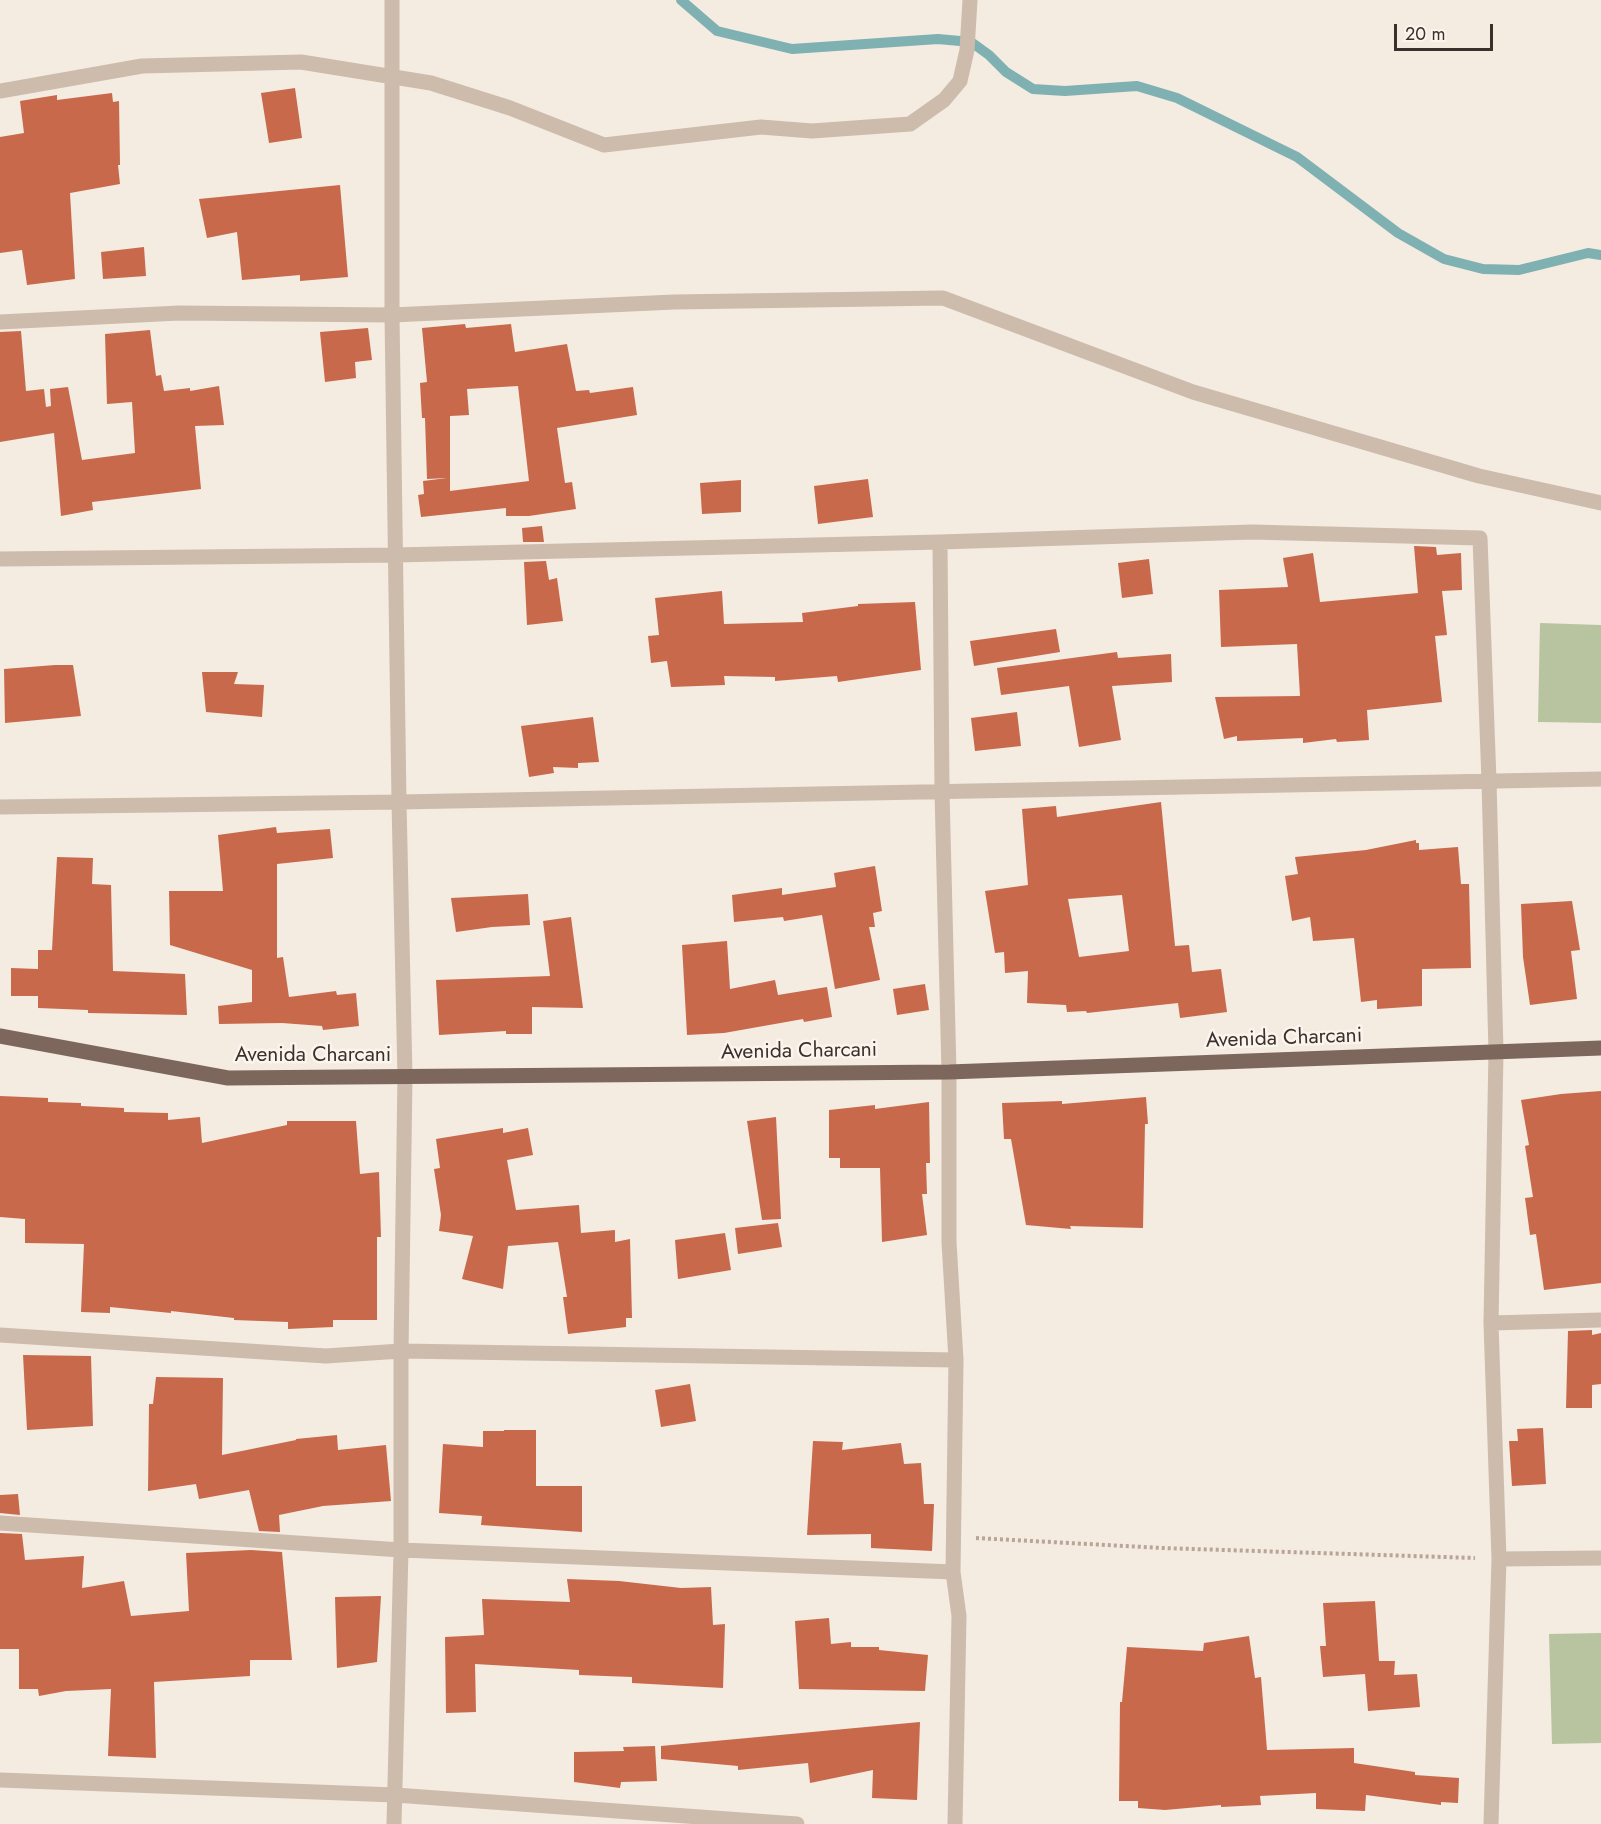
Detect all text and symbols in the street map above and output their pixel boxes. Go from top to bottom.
scale bar [1397,12,1496,50]
text: 20 m [1405,21,1445,47]
street label: Avenida Charcani [1205,1024,1363,1054]
street label: Avenida Charcani [721,1038,877,1066]
street label: Avenida Charcani [235,1043,391,1069]

